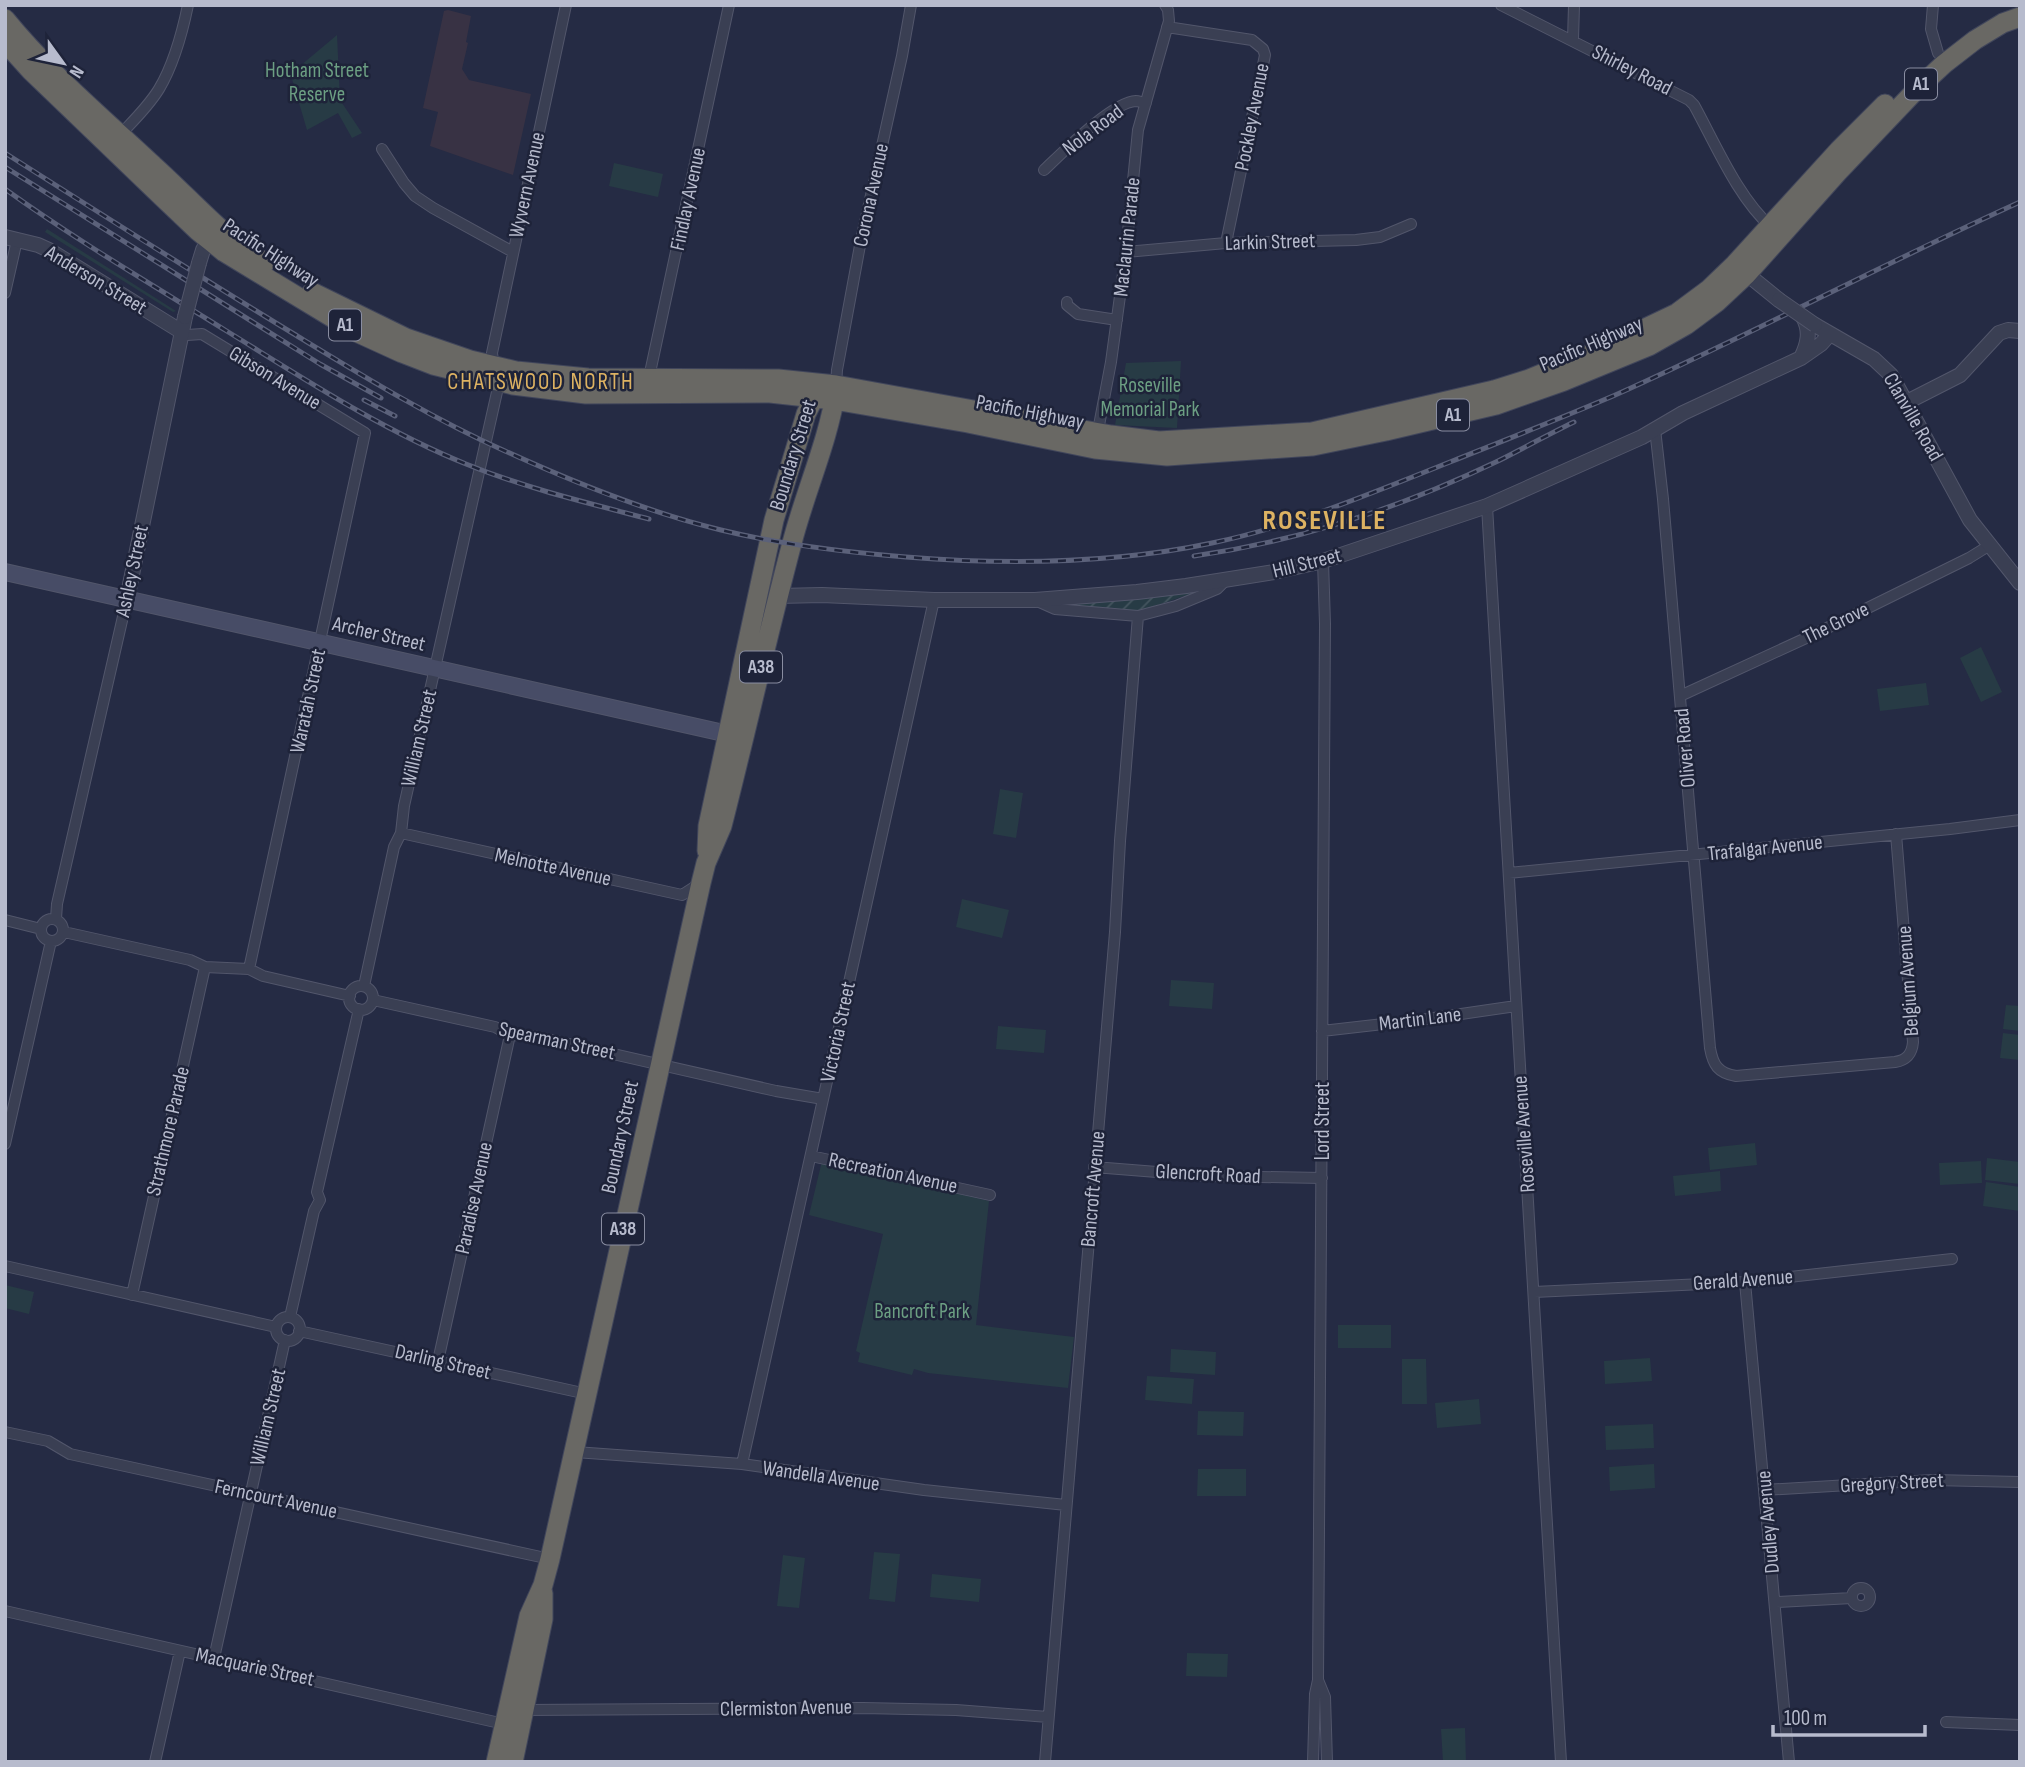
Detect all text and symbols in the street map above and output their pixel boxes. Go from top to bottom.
north arrow [28,28,98,98]
street label: Shirley Road [1588,39,1676,101]
park label: Hotham Street Reserve [265,58,369,107]
text: N [64,61,88,82]
street label: Pockley Avenue [1229,61,1275,173]
road number: A1 [1905,68,1937,100]
street label: Nola Road [1058,99,1128,161]
street label: Wyvern Avenue [504,130,550,240]
street label: Corona Avenue [848,141,894,249]
street label: Findlay Avenue [665,145,711,253]
street label: Maclaurin Parade [1108,176,1146,298]
street label: Pacific Highway [218,213,324,293]
street label: Larkin Street [1224,228,1316,256]
street label: Anderson Street [40,239,151,320]
road number: A1 [329,310,361,340]
street label: Pacific Highway [1536,311,1646,377]
street label: Gibson Avenue [224,341,326,415]
district label: CHATSWOOD NORTH [447,368,635,396]
street label: Clanville Road [1878,368,1948,466]
park label: Roseville Memorial Park [1100,373,1200,422]
street label: Pacific Highway [974,389,1086,435]
street label: Boundary Street [764,397,822,513]
road number: A1 [1437,400,1469,430]
district label: ROSEVILLE [1263,504,1387,537]
street label: Ashley Street [110,523,154,620]
street label: Hill Street [1270,542,1344,584]
street label: The Grove [1799,596,1873,650]
street label: Archer Street [329,611,428,657]
street label: Waratah Street [285,647,331,755]
road number: A38 [740,652,782,682]
street label: William Street [396,687,442,789]
street label: Oliver Road [1669,707,1701,789]
street label: Trafalgar Avenue [1706,830,1824,866]
street label: Melnotte Avenue [493,842,613,892]
street label: Belgium Avenue [1892,925,1924,1037]
street label: Victoria Street [815,979,861,1085]
street label: Martin Lane [1377,1002,1463,1036]
street label: Spearman Street [496,1016,618,1066]
street label: Strathmore Parade [141,1064,195,1198]
street label: Roseville Avenue [1507,1075,1541,1193]
street label: Boundary Street [596,1078,644,1196]
street label: Lord Street [1310,1082,1335,1160]
street label: Bancroft Avenue [1075,1130,1111,1248]
street label: Paradise Avenue [450,1140,498,1256]
street label: Recreation Avenue [826,1147,960,1199]
street label: Glencroft Road [1155,1159,1261,1189]
road number: A38 [602,1214,644,1245]
street label: Gerald Avenue [1692,1264,1794,1296]
park label: Bancroft Park [874,1299,970,1324]
street label: Darling Street [393,1339,493,1385]
street label: William Street [245,1366,291,1468]
street label: Wandella Avenue [761,1455,881,1497]
street label: Gregory Street [1840,1468,1944,1498]
street label: Dudley Avenue [1751,1470,1785,1574]
street label: Ferncourt Avenue [213,1474,339,1524]
street label: Macquarie Street [193,1642,317,1692]
street label: Clermiston Avenue [720,1694,852,1722]
scale bar [1773,1694,1925,1738]
text: 100 m [1784,1706,1827,1731]

